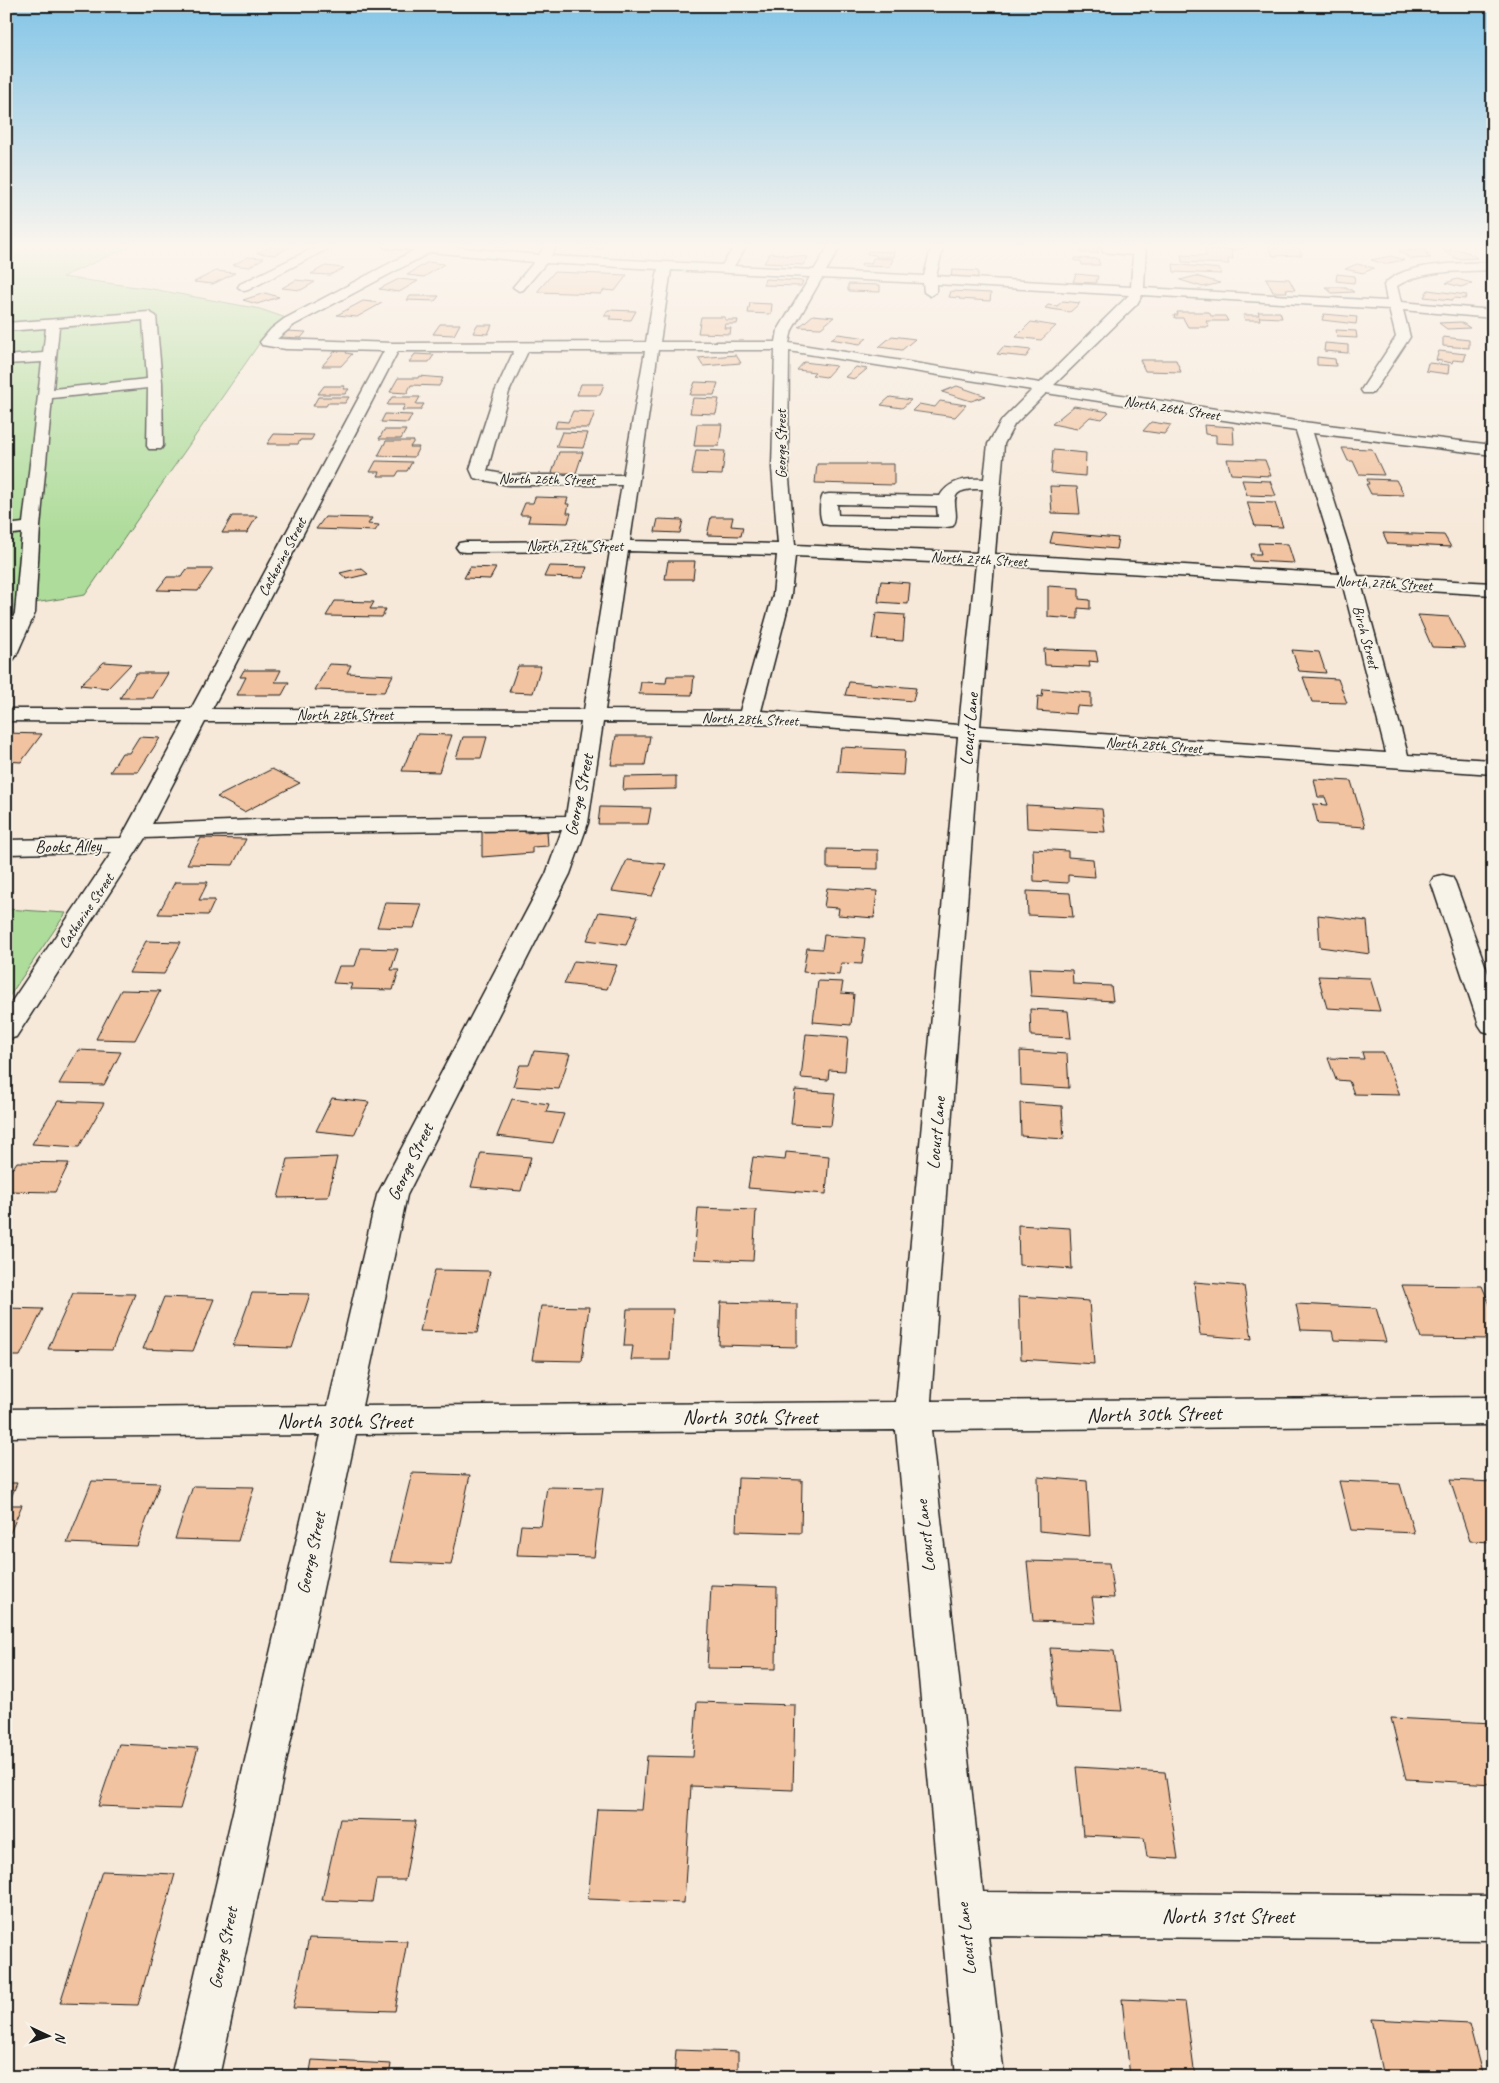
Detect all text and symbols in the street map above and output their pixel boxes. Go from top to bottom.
street label: North 26th Street [1123,392,1223,426]
street label: George Street [772,407,791,479]
street label: North 26th Street [499,469,597,490]
street label: Catherine Street [254,513,312,600]
street label: North 27th Street [527,537,625,556]
street label: North 27th Street [930,547,1030,572]
street label: North 27th Street [1335,571,1435,596]
street label: Birch Street [1348,604,1384,673]
street label: Locust Lane [955,691,983,766]
street label: North 28th Street [297,706,395,725]
street label: North 28th Street [701,708,800,731]
street label: North 28th Street [1105,733,1205,758]
street label: George Street [560,750,599,838]
street label: Books Alley [35,834,103,858]
street label: Catherine Street [54,869,120,952]
street label: Locust Lane [922,1095,950,1170]
street label: George Street [382,1118,439,1204]
street label: North 30th Street [1086,1400,1224,1428]
street label: North 30th Street [683,1404,819,1430]
street label: North 30th Street [278,1408,414,1434]
street label: Locust Lane [910,1498,940,1573]
street label: George Street [292,1508,331,1596]
street label: Locust Lane [951,1901,981,1976]
street label: George Street [204,1903,243,1991]
street label: North 31st Street [1162,1903,1296,1929]
north arrow [22,2010,72,2060]
text: N [52,2032,69,2044]

